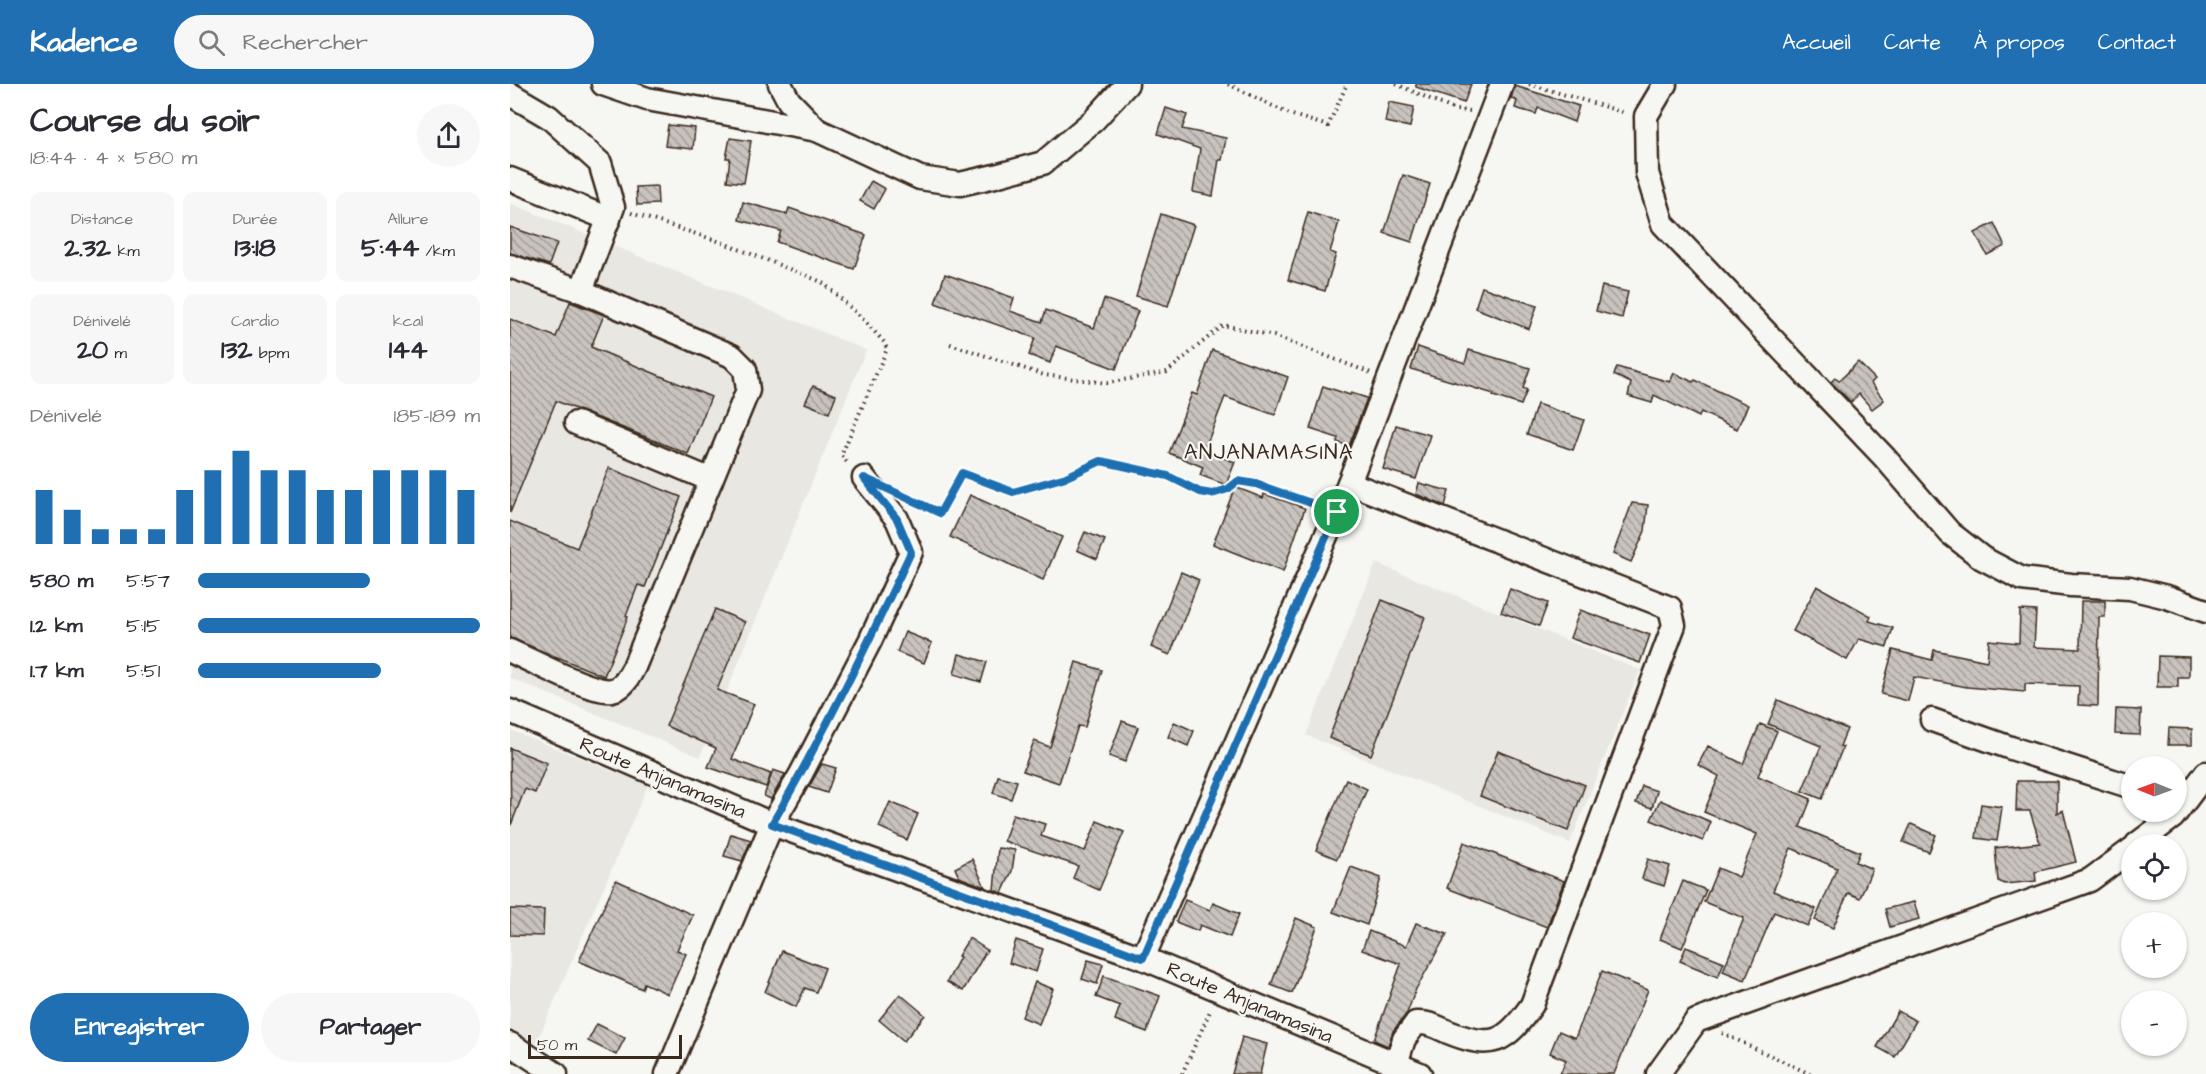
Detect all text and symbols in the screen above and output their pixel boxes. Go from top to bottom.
search box [174,15,594,69]
text: Kadence [30,23,138,62]
icon: search [195,26,228,59]
text: Rechercher [243,27,368,58]
text: Accueil [1782,28,1851,57]
text: Carte [1884,28,1941,57]
text: À propos [1974,28,2065,57]
text: Contact [2098,28,2176,57]
text: Course du soir [30,98,260,144]
button: share [417,104,480,167]
text: 18:44 · 4 × 580 m [30,144,197,172]
text: Distance [71,208,133,230]
text: Durée [233,208,277,230]
text: Allure [388,208,428,230]
text: 2.32 [64,230,111,266]
text: 13:18 [234,230,276,266]
text: 5:44 [361,230,419,266]
text: km [111,240,140,262]
text: /km [419,240,455,262]
text: Dénivelé [73,310,131,332]
text: Cardio [231,310,279,332]
text: kcal [393,310,423,332]
text: 20 [77,332,108,368]
text: 132 [221,332,252,368]
text: 144 [389,332,427,368]
text: m [108,342,127,364]
text: bpm [252,342,289,364]
text: Dénivelé [30,402,102,430]
text: 185–189 m [394,402,480,430]
district label: ANJANAMASINA [1184,438,1354,467]
pin [1311,486,1362,537]
icon: arrive [1320,495,1353,528]
text: 580 m [30,567,93,595]
text: 5:57 [126,567,170,595]
text: 1.2 km [30,612,83,640]
text: 5:15 [126,612,160,640]
text: 1.7 km [30,657,84,685]
text: 5:51 [126,657,160,685]
street label: Route Anjanamasina [575,730,750,826]
north arrow [2121,756,2187,822]
map controls [2121,756,2187,1056]
button: locate [2121,834,2187,900]
button: + [2121,912,2187,978]
street label: Route Anjanamasina [1162,955,1337,1051]
button: − [2121,990,2187,1056]
button: Enregistrer [30,993,249,1062]
button: Partager [261,993,480,1062]
scale bar [528,1032,682,1060]
text: 50 m [537,1034,577,1056]

